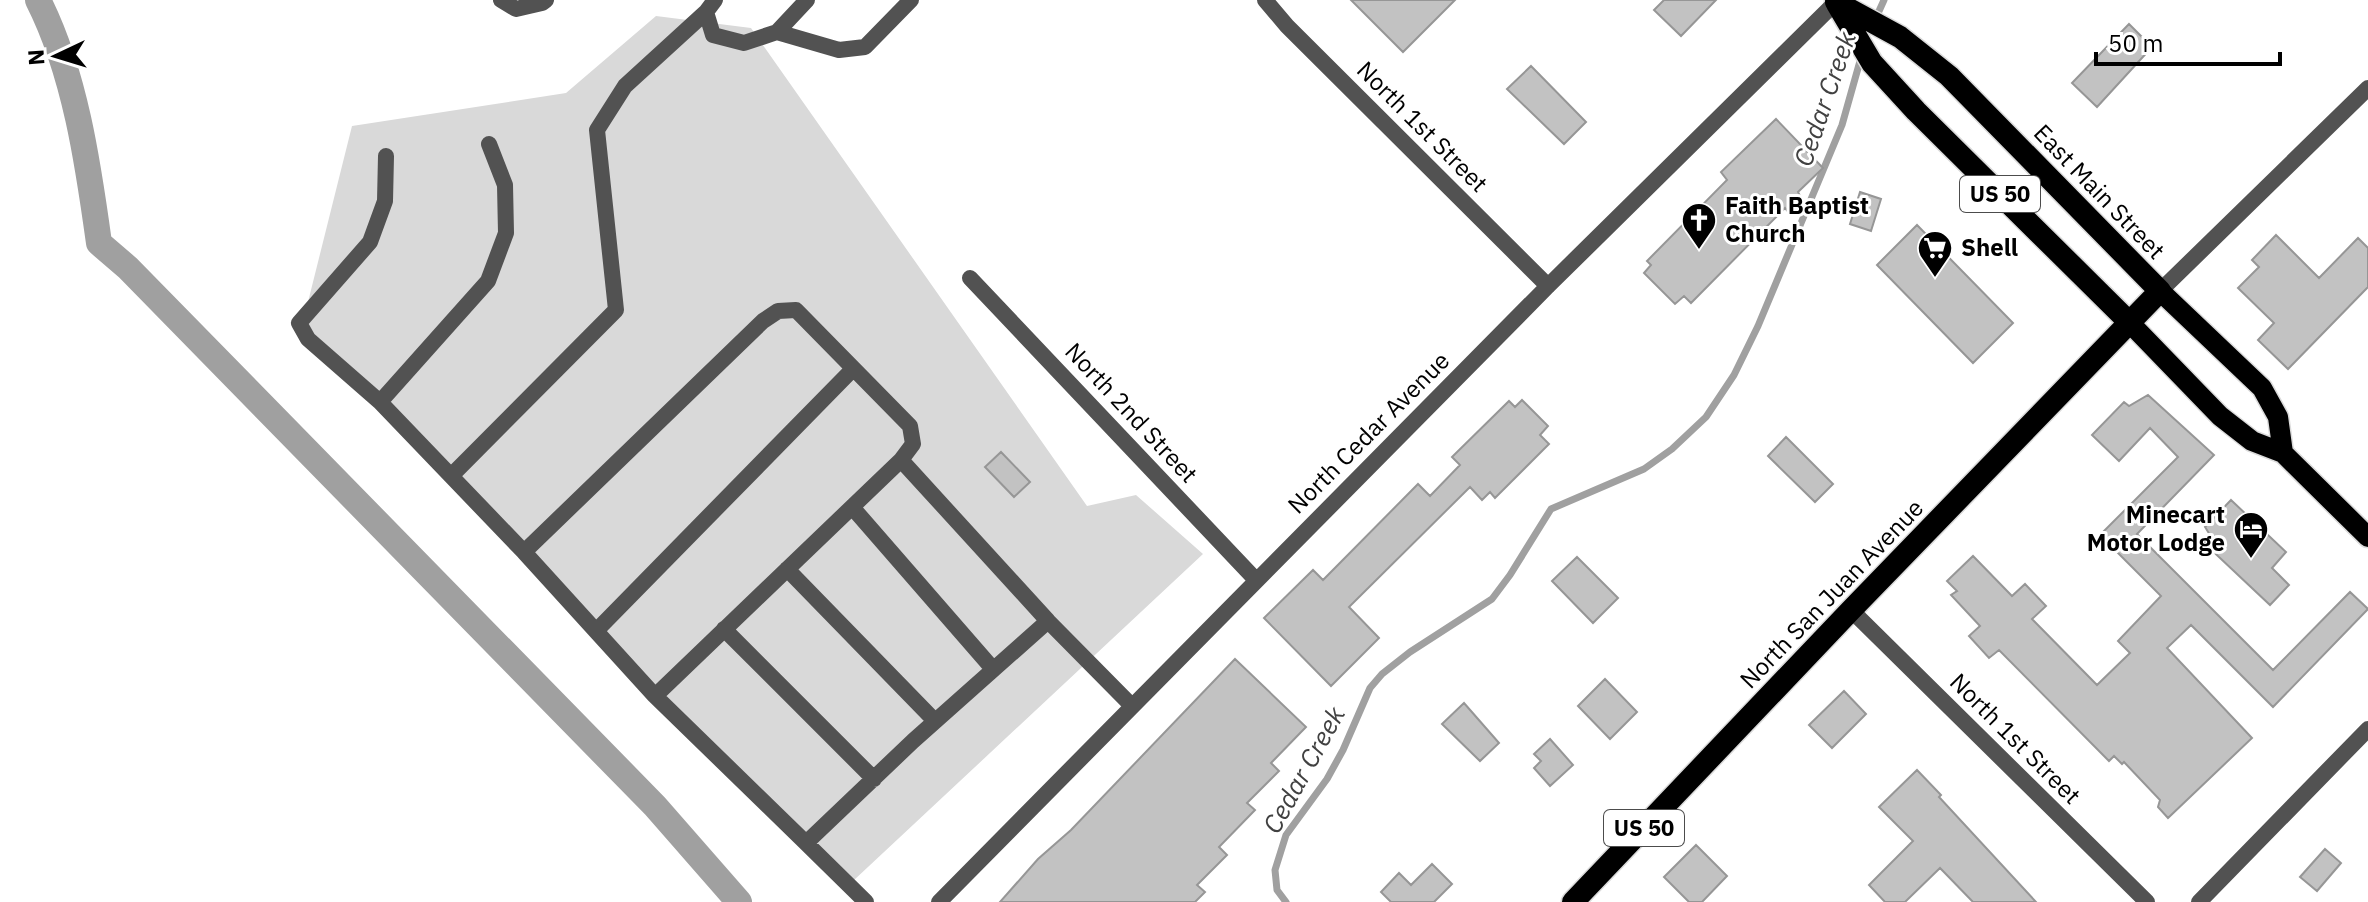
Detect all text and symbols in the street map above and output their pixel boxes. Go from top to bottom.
north arrow [16,16,96,96]
scale bar [2096,16,2280,66]
water label: Cedar Creek [1785,27,1863,170]
text: 50 m [2108,27,2163,59]
text: N [21,48,51,66]
street label: North 1st Street [1350,54,1495,199]
street label: East Main Street [2027,117,2172,266]
road number: US 50 [1960,176,2040,212]
place label: Faith Baptist Church [1725,189,1869,249]
church icon: Faith Baptist Church [1680,201,1718,251]
supermarket icon: Shell [1916,229,1954,279]
place label: Shell [1961,231,2018,263]
street label: North 2nd Street [1058,335,1205,489]
street label: North Cedar Avenue [1280,344,1456,520]
street label: North San Juan Avenue [1733,492,1930,695]
place label: Minecart Motor Lodge [2087,498,2225,558]
hotel icon: Minecart Motor Lodge [2232,510,2270,560]
street label: North 1st Street [1943,666,2088,811]
water label: Cedar Creek [1254,700,1352,839]
road number: US 50 [1604,810,1684,846]

